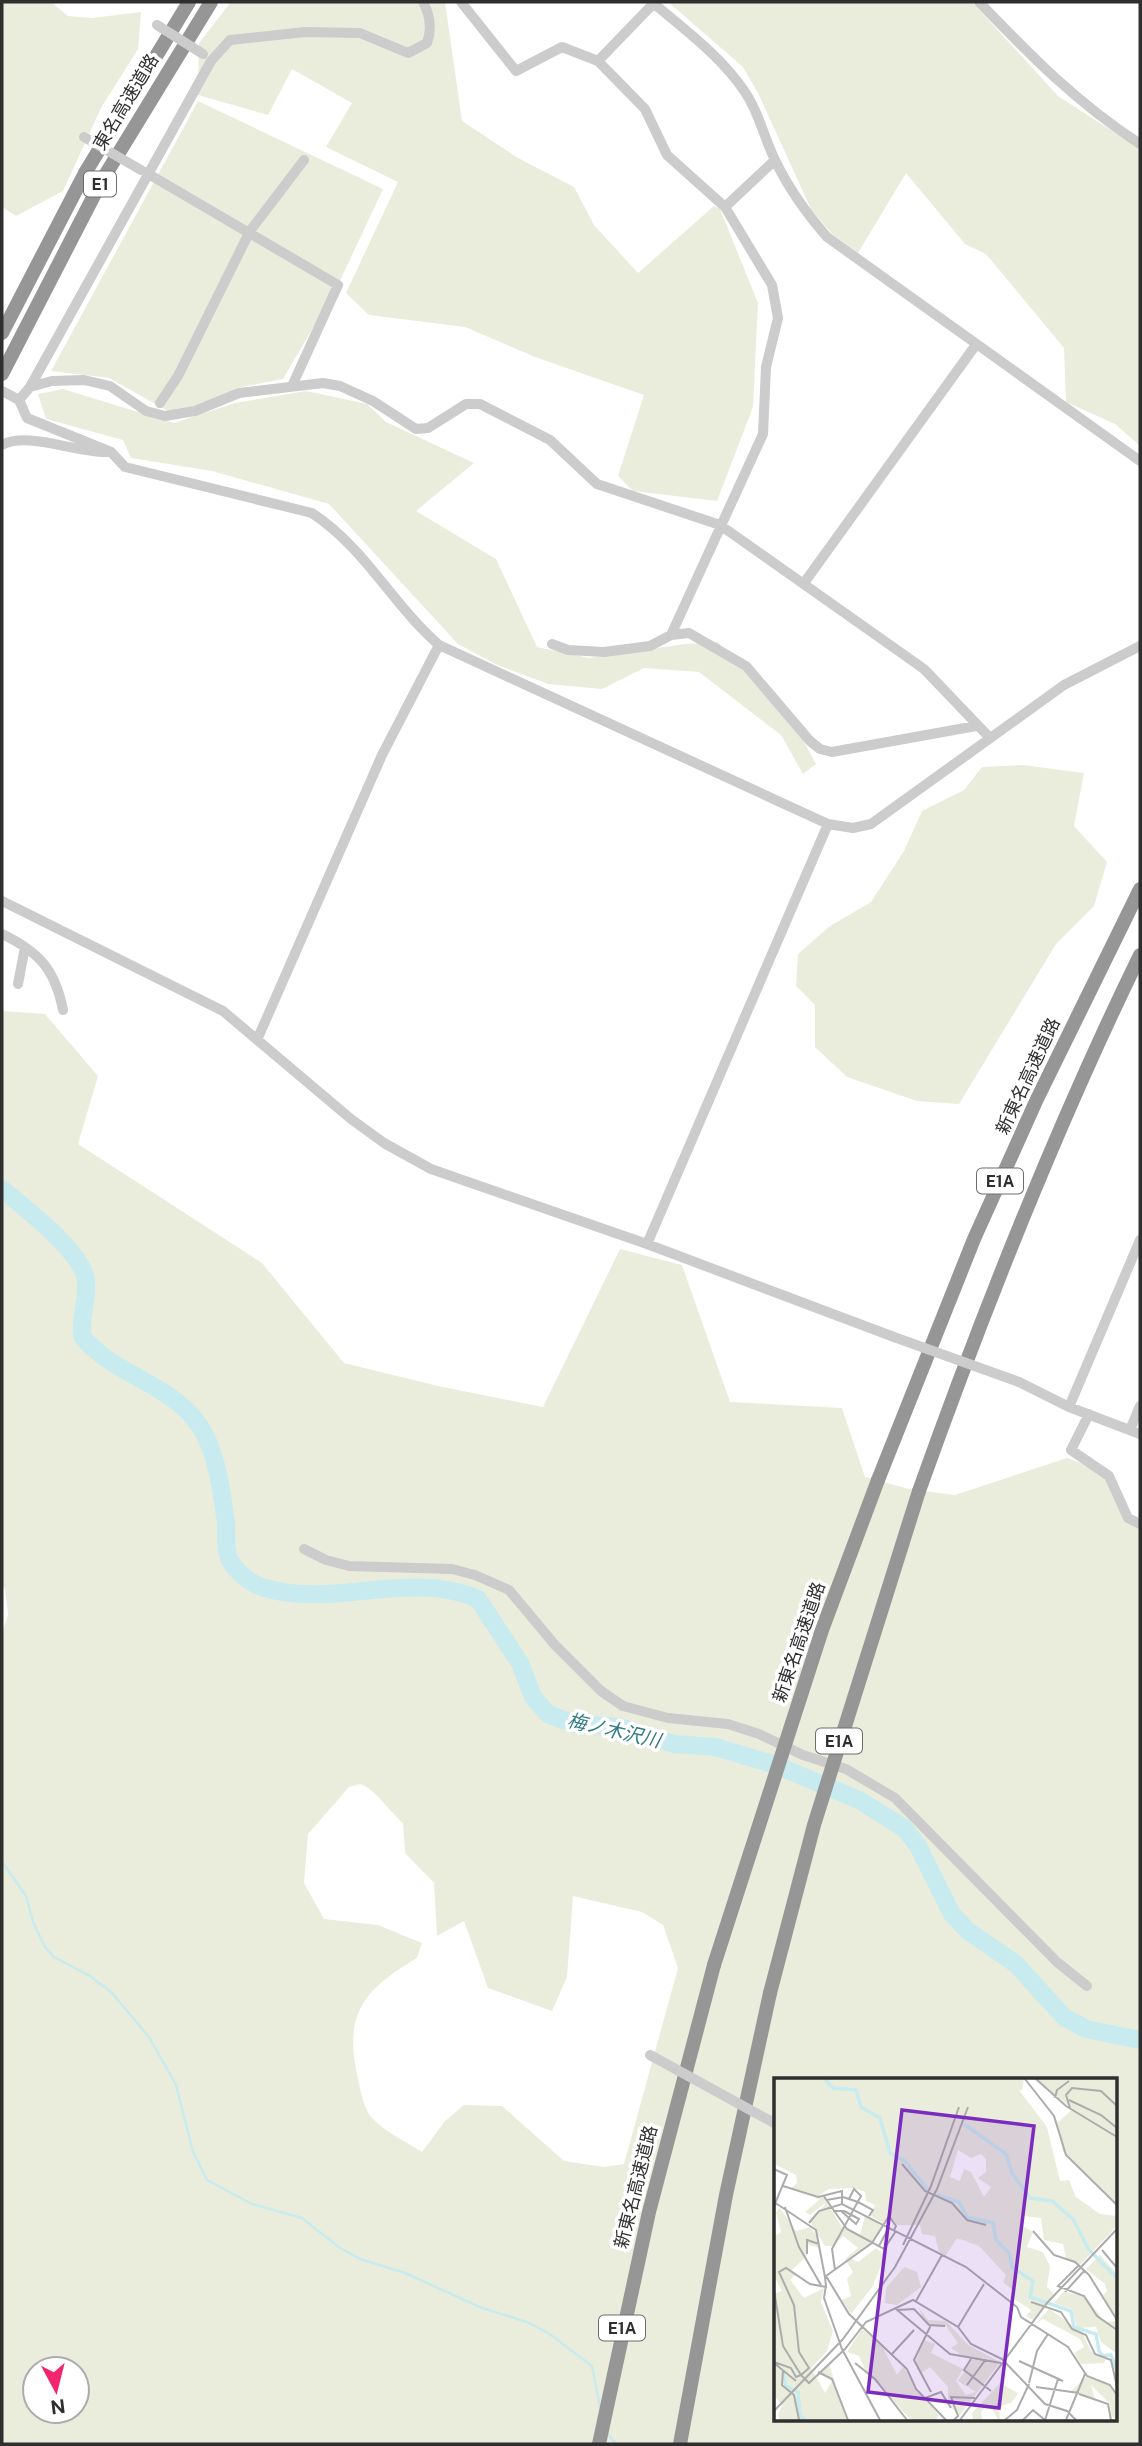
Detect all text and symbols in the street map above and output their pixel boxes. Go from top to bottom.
street label: 東名高速道路 [89,50,162,153]
road number: E1 [84,172,116,196]
street label: 新東名高速道路 [991,1014,1064,1137]
road number: E1A [977,1168,1023,1194]
street label: 新東名高速道路 [768,1579,829,1705]
water label: 梅ノ木沢川 [565,1709,665,1752]
road number: E1A [816,1728,862,1754]
inset map [774,2078,1118,2422]
street label: 新東名高速道路 [610,2123,661,2251]
road number: E1A [599,2316,645,2340]
north arrow [21,2355,91,2425]
text: N [49,2395,67,2419]

